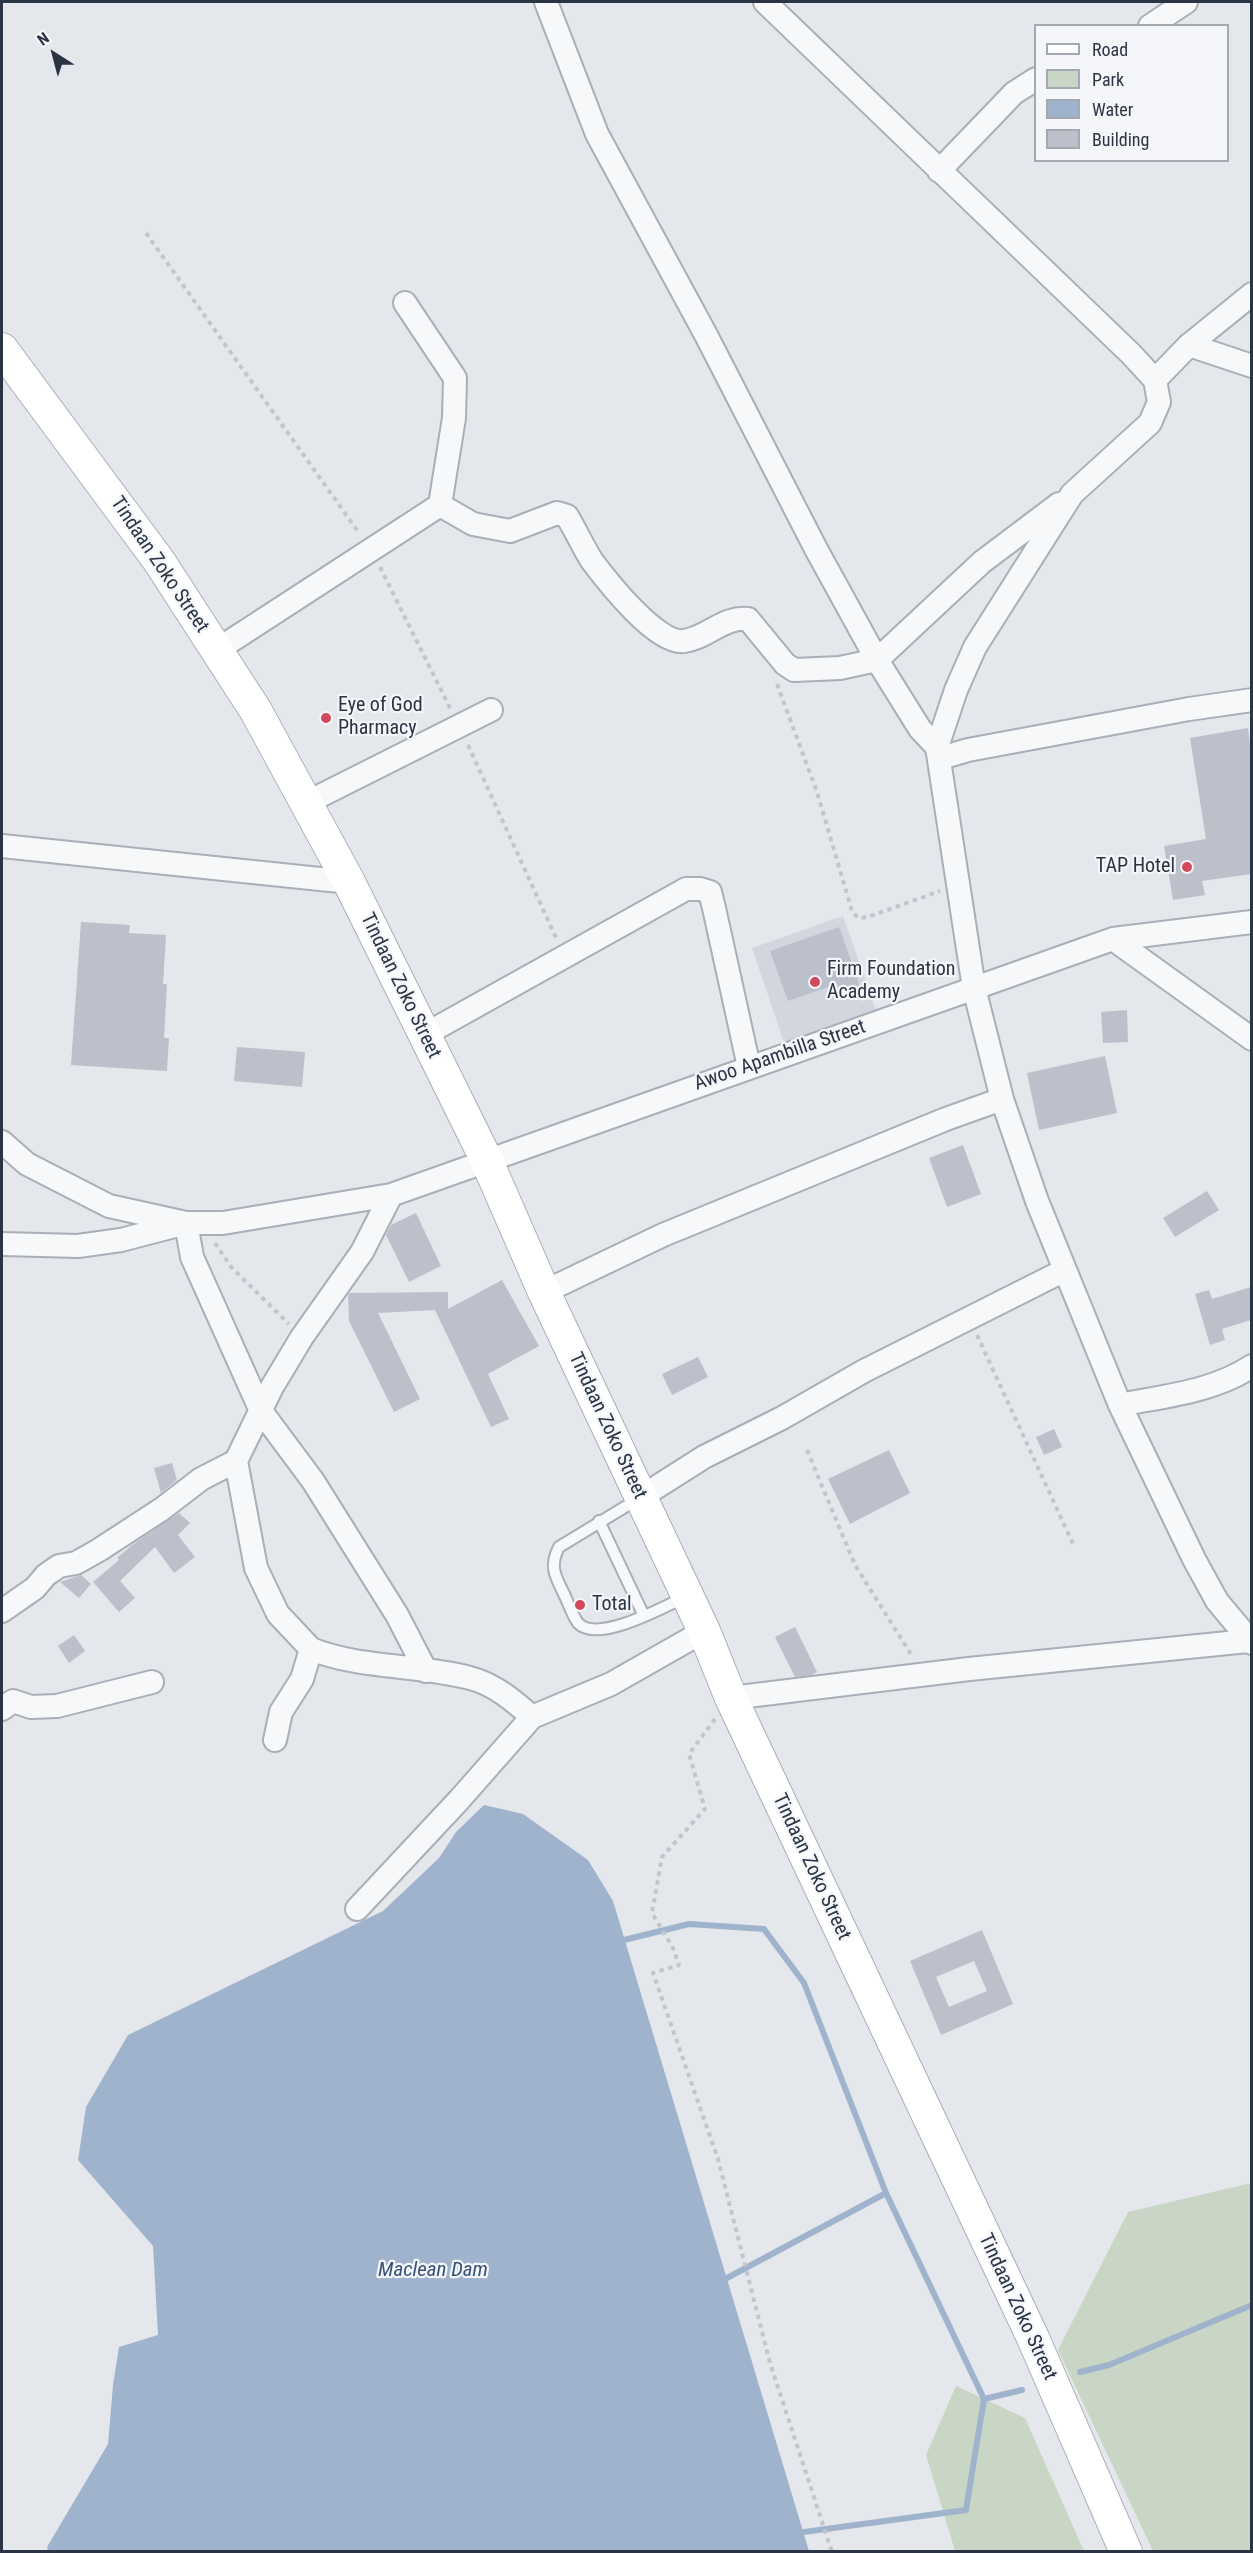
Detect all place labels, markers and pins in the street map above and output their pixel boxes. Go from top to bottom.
place label: Eye of God Pharmacy [338,694,423,741]
marker: Eye of God Pharmacy [319,711,333,725]
place label: TAP Hotel [1096,855,1175,879]
marker: TAP Hotel [1180,860,1194,874]
place label: Firm Foundation Academy [827,958,955,1005]
marker: Firm Foundation Academy [808,975,822,989]
place label: Total [592,1593,632,1617]
marker: Total [573,1598,587,1612]

